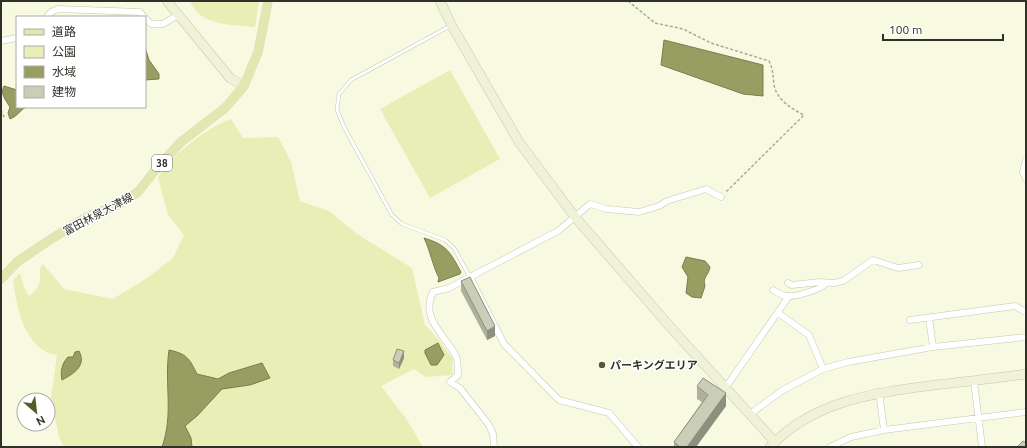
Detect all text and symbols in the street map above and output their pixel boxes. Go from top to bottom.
legend [16,16,146,108]
scale bar [883,16,1003,42]
text: 100 m [889,23,922,36]
text: 道路 [52,25,76,38]
text: 公園 [52,45,76,58]
text: 水域 [52,65,76,78]
text: 建物 [52,85,76,98]
road number: 38 [152,155,172,171]
street label: 富田林泉大津線 [61,191,135,237]
place label: パーキングエリア [610,359,698,371]
marker: パーキングエリア [597,360,607,370]
north arrow [16,392,56,432]
text: N [34,414,47,428]

